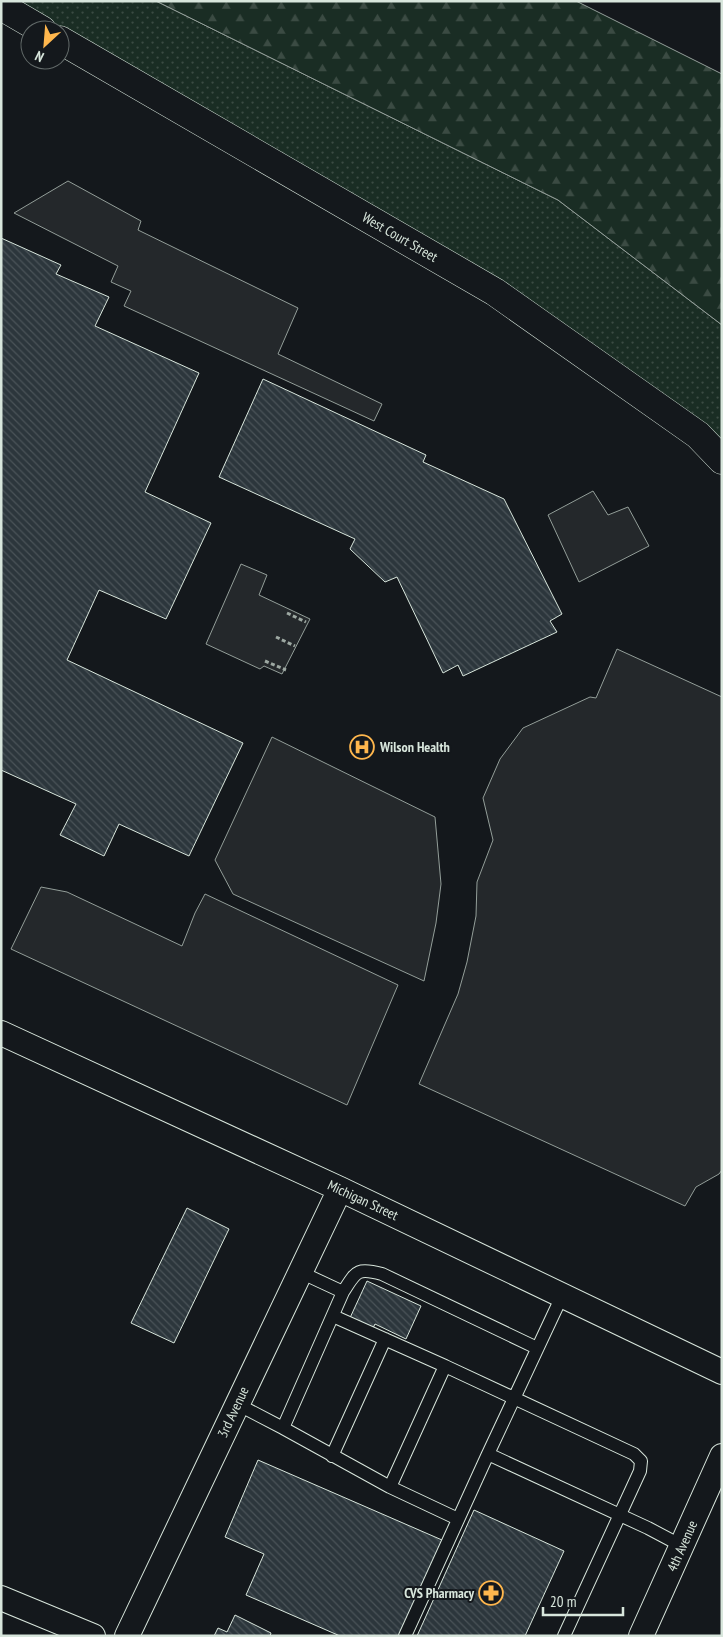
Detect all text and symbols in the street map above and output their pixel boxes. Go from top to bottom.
north arrow [20,20,70,70]
text: N [32,47,47,66]
street label: West Court Street [359,208,441,266]
hospital icon: Wilson Health [349,734,375,760]
place label: Wilson Health [379,738,450,756]
street label: Michigan Street [325,1176,401,1224]
street label: 3rd Avenue [213,1383,253,1440]
street label: 4th Avenue [663,1517,701,1574]
pharmacy icon: CVS Pharmacy [478,1580,504,1606]
place label: CVS Pharmacy [404,1584,474,1602]
scale bar [543,1584,623,1616]
text: 20 m [550,1592,576,1611]

